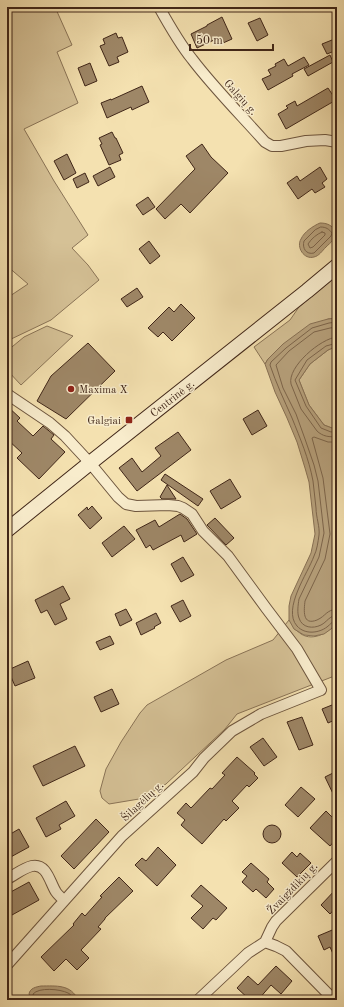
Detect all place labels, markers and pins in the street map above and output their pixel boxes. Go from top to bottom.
marker: Maxima X [66,384,76,394]
place label: Maxima X [79,385,128,396]
marker: Galgiai [124,415,134,425]
place label: Galgiai [87,416,121,427]

